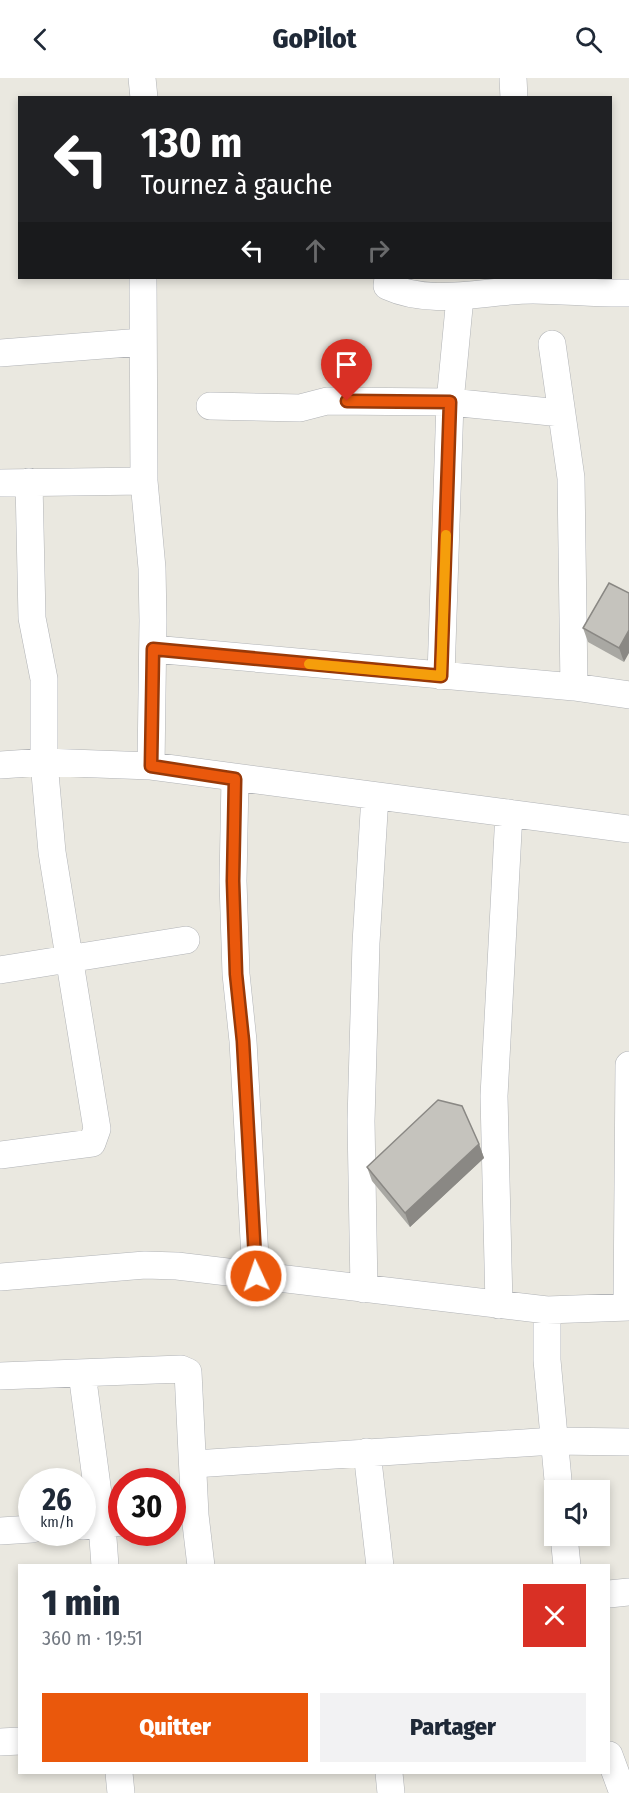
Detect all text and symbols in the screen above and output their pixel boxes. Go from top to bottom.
icon: back [24,23,57,56]
text: GoPilot [273,23,356,55]
icon: search [572,23,605,56]
text: 130 m [141,118,242,168]
icon: left [42,120,120,198]
text: Tournez à gauche [141,169,332,201]
icon: left [236,234,269,267]
icon: ahead [299,234,332,267]
icon: right [362,234,395,267]
pin [321,339,372,401]
icon: arrive [330,348,363,381]
position arrow [224,1244,288,1308]
speed limit sign: 30 [108,1468,186,1546]
map controls [544,1480,610,1546]
button: sound [544,1480,610,1546]
text: 26 [42,1482,72,1518]
text: km/h [40,1513,74,1531]
text: 1 min [42,1581,120,1625]
button: close [523,1584,586,1647]
text: 360 m · 19:51 [42,1626,143,1650]
button: Quitter [42,1693,308,1762]
button: Partager [320,1693,586,1762]

